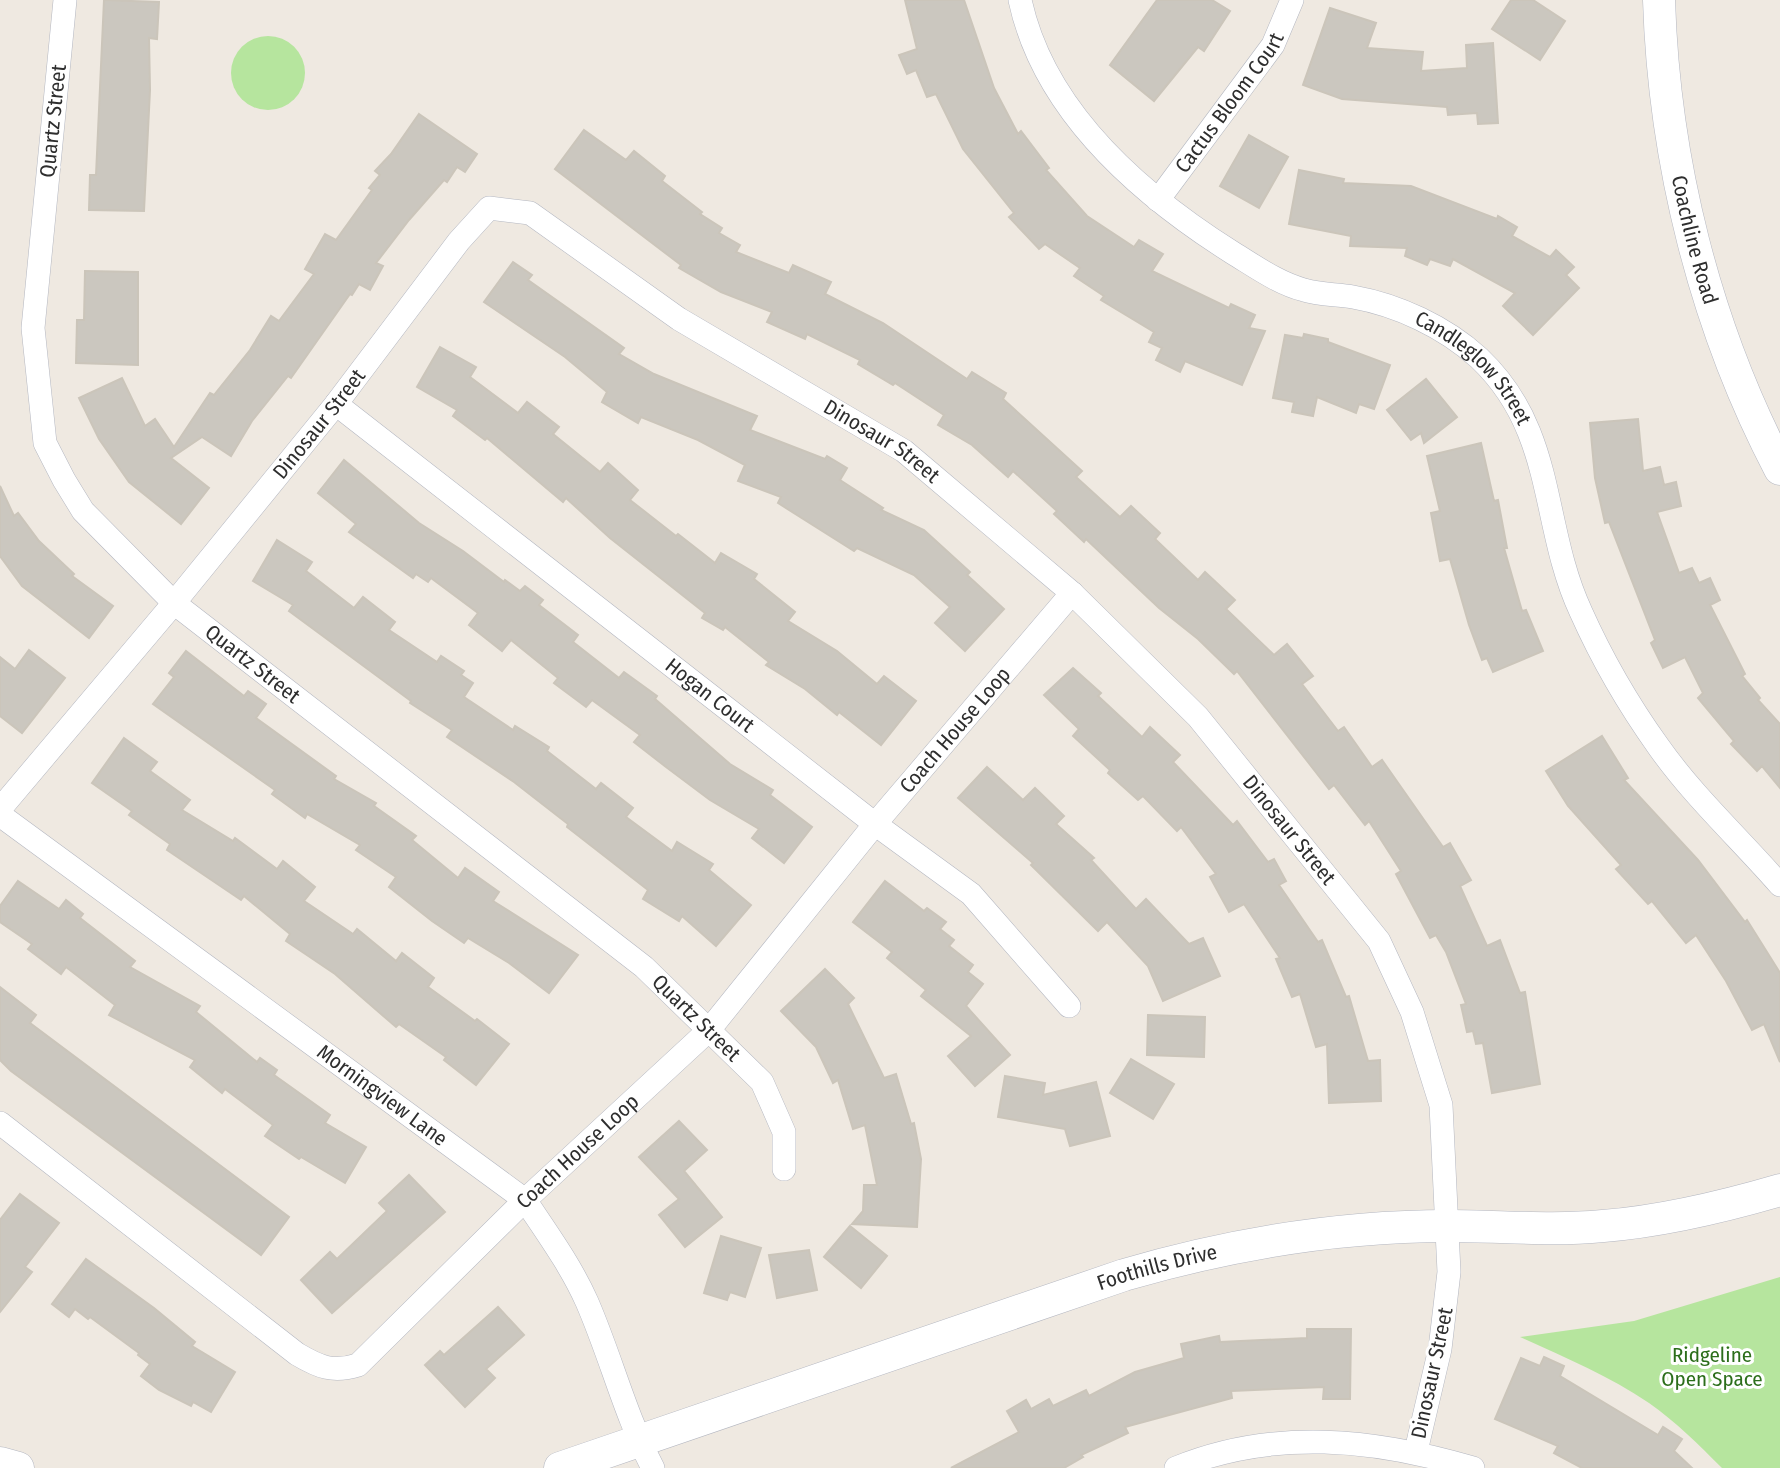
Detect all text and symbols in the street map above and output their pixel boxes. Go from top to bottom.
street label: Cactus Bloom Court [1170,29,1290,178]
street label: Quartz Street [34,63,72,179]
street label: Coachline Road [1666,173,1724,308]
street label: Candleglow Street [1411,305,1537,429]
street label: Dinosaur Street [267,364,371,484]
street label: Dinosaur Street [819,394,945,489]
street label: Quartz Street [200,619,306,709]
street label: Hogan Court [660,652,760,738]
street label: Coach House Loop [894,662,1016,798]
street label: Dinosaur Street [1237,770,1341,890]
street label: Quartz Street [647,969,746,1067]
street label: Morningview Lane [312,1039,453,1152]
street label: Coach House Loop [511,1088,644,1214]
street label: Foothills Drive [1094,1239,1219,1296]
street label: Dinosaur Street [1405,1305,1459,1441]
park label: Ridgeline Open Space [1661,1342,1763,1392]

